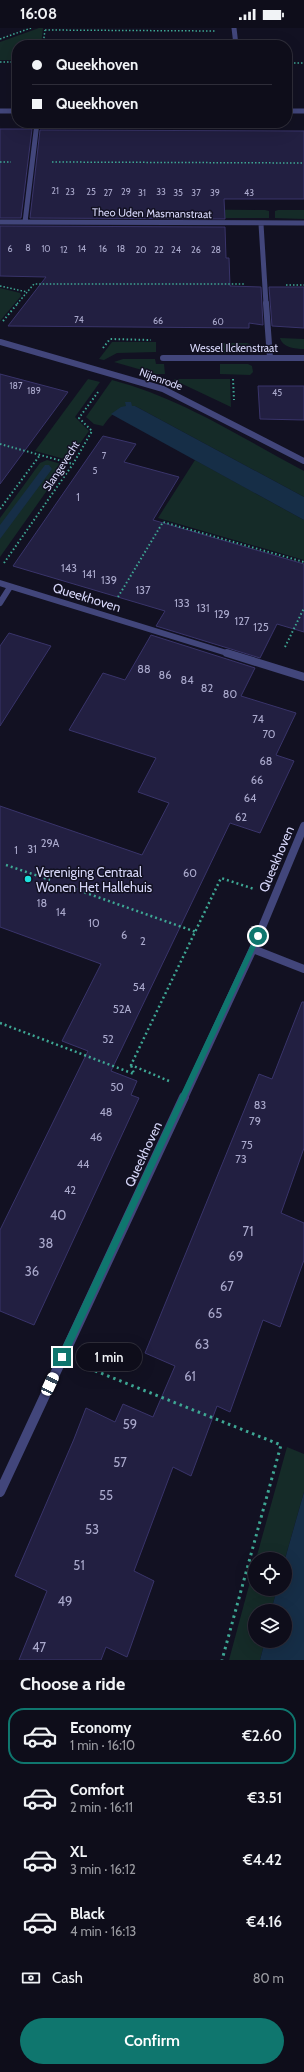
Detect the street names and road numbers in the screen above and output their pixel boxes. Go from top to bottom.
street label: Theo Uden Masmanstraat [92,205,212,221]
street label: Wessel Ilckenstraat [190,341,278,355]
street label: Nijenrode [137,365,185,393]
street label: Slangevecht [40,438,83,494]
street label: Queekhoven [51,579,123,615]
street label: Queekhoven [255,824,297,894]
street label: Queekhoven [121,1119,165,1189]

